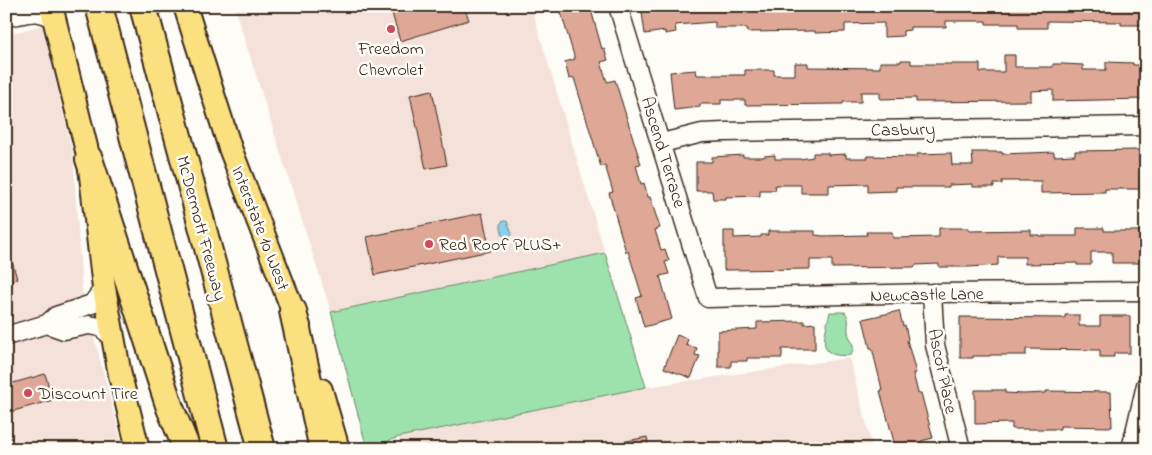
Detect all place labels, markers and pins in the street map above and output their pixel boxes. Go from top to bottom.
marker: Freedom Chevrolet [385,23,397,35]
place label: Freedom Chevrolet [357,37,424,84]
place label: Red Roof PLUS+ [439,233,562,259]
marker: Red Roof PLUS+ [423,238,435,250]
place label: Discount Tire [37,382,139,408]
marker: Discount Tire [22,387,34,399]

